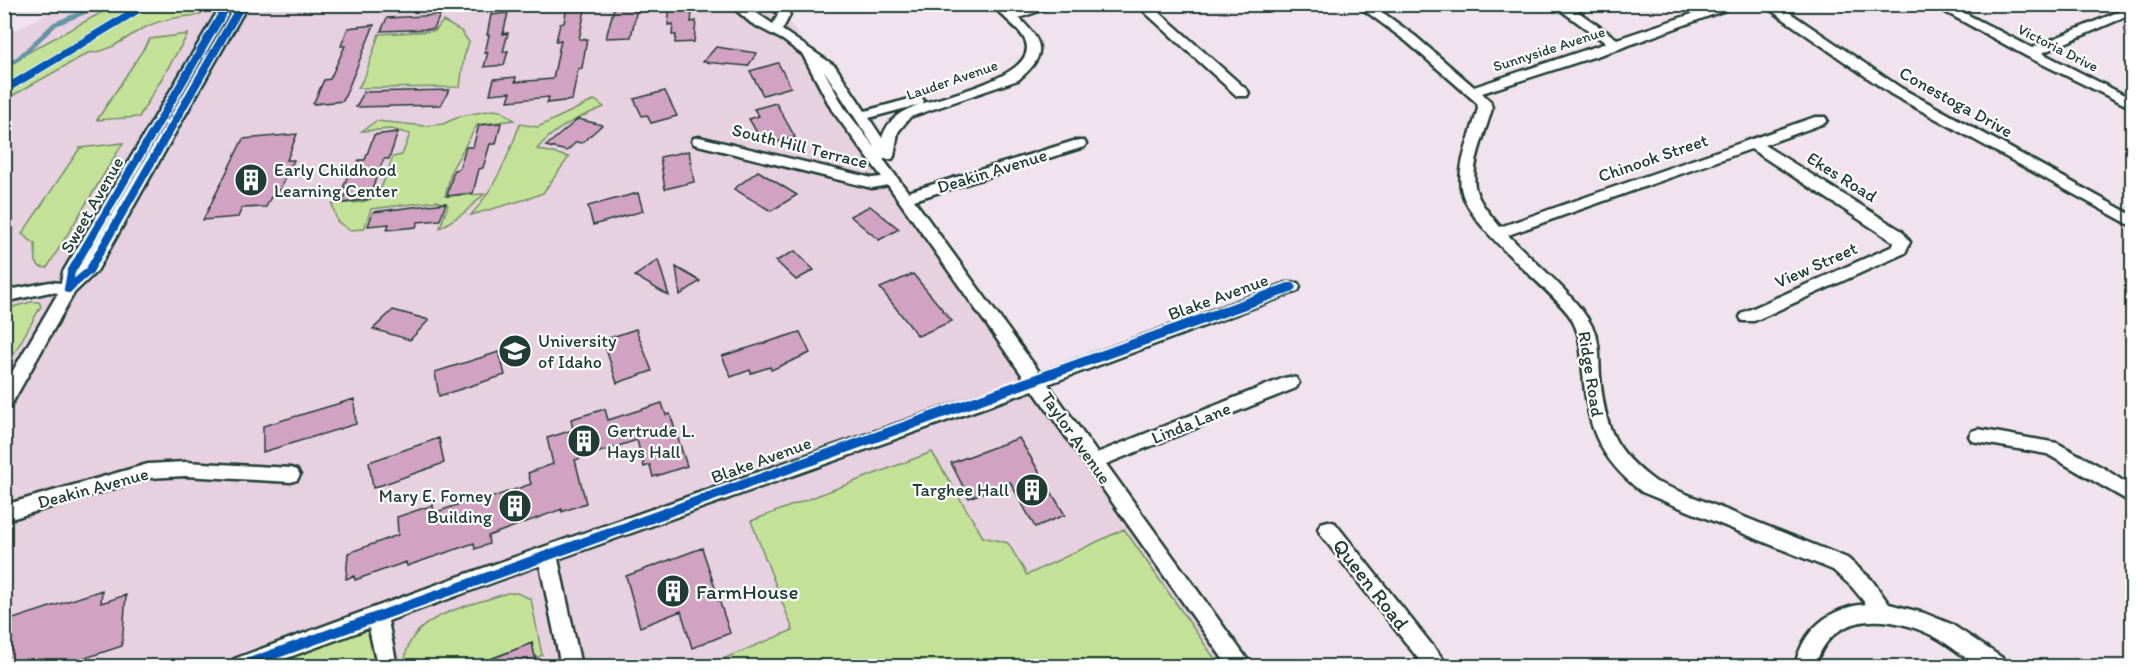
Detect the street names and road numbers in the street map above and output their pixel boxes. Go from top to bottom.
street label: Victoria Drive [2015,20,2101,76]
street label: Sunnyside Avenue [1491,22,1607,76]
street label: Lauder Avenue [904,56,1000,104]
street label: Conestoga Drive [1895,62,2017,142]
street label: South Hill Terrace [730,119,870,173]
street label: Chinook Street [1595,129,1711,187]
street label: Deakin Avenue [934,144,1050,198]
street label: Ekes Road [1803,147,1881,207]
street label: Sweet Avenue [56,153,128,257]
street label: View Street [1771,237,1861,293]
street label: Blake Avenue [1165,269,1271,325]
street label: Ridge Road [1573,329,1609,419]
street label: Taylor Avenue [1036,388,1116,488]
street label: Linda Lane [1148,397,1234,449]
street label: Blake Avenue [708,432,814,488]
street label: Deakin Avenue [35,463,151,513]
street label: Queen Road [1328,533,1414,635]

